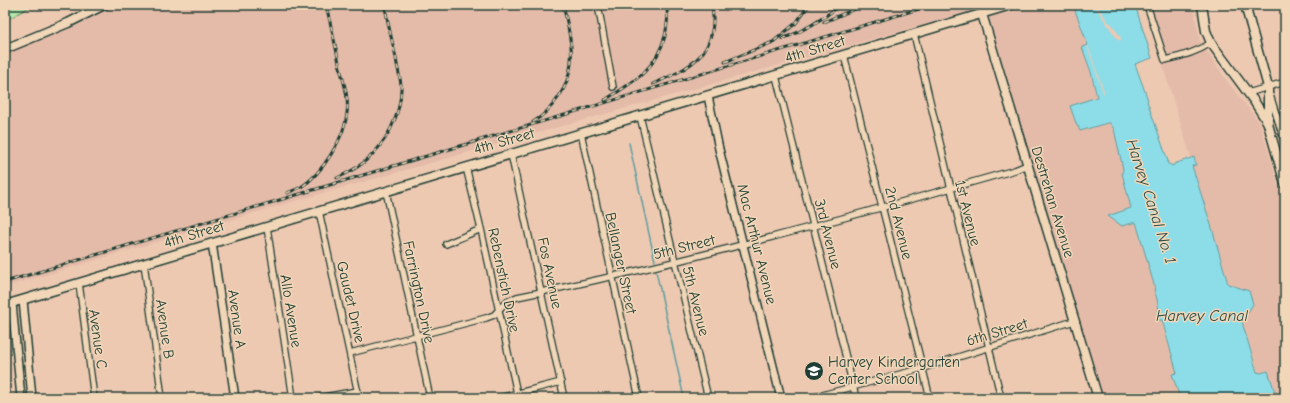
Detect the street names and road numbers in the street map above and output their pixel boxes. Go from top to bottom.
street label: 4th Street [783,31,848,67]
street label: 4th Street [472,124,537,158]
street label: Destrehan Avenue [1028,144,1079,260]
street label: 1st Avenue [951,178,985,248]
street label: Mac Arthur Avenue [733,182,781,307]
street label: 2nd Avenue [881,185,917,262]
street label: 3rd Avenue [811,197,846,271]
street label: Bellanger Street [601,211,641,316]
street label: 4th Street [162,216,227,252]
street label: Rebenstich Drive [484,226,524,334]
street label: 5th Street [651,230,717,263]
street label: Fos Avenue [534,236,566,311]
street label: Farrington Drive [399,239,439,345]
street label: Gaudet Drive [333,259,369,345]
street label: 5th Avenue [679,264,713,338]
street label: Allo Avenue [276,273,306,349]
street label: Avenue A [224,288,250,350]
street label: Avenue B [152,298,178,360]
street label: Avenue C [85,308,111,370]
street label: 6th Street [964,314,1030,350]

